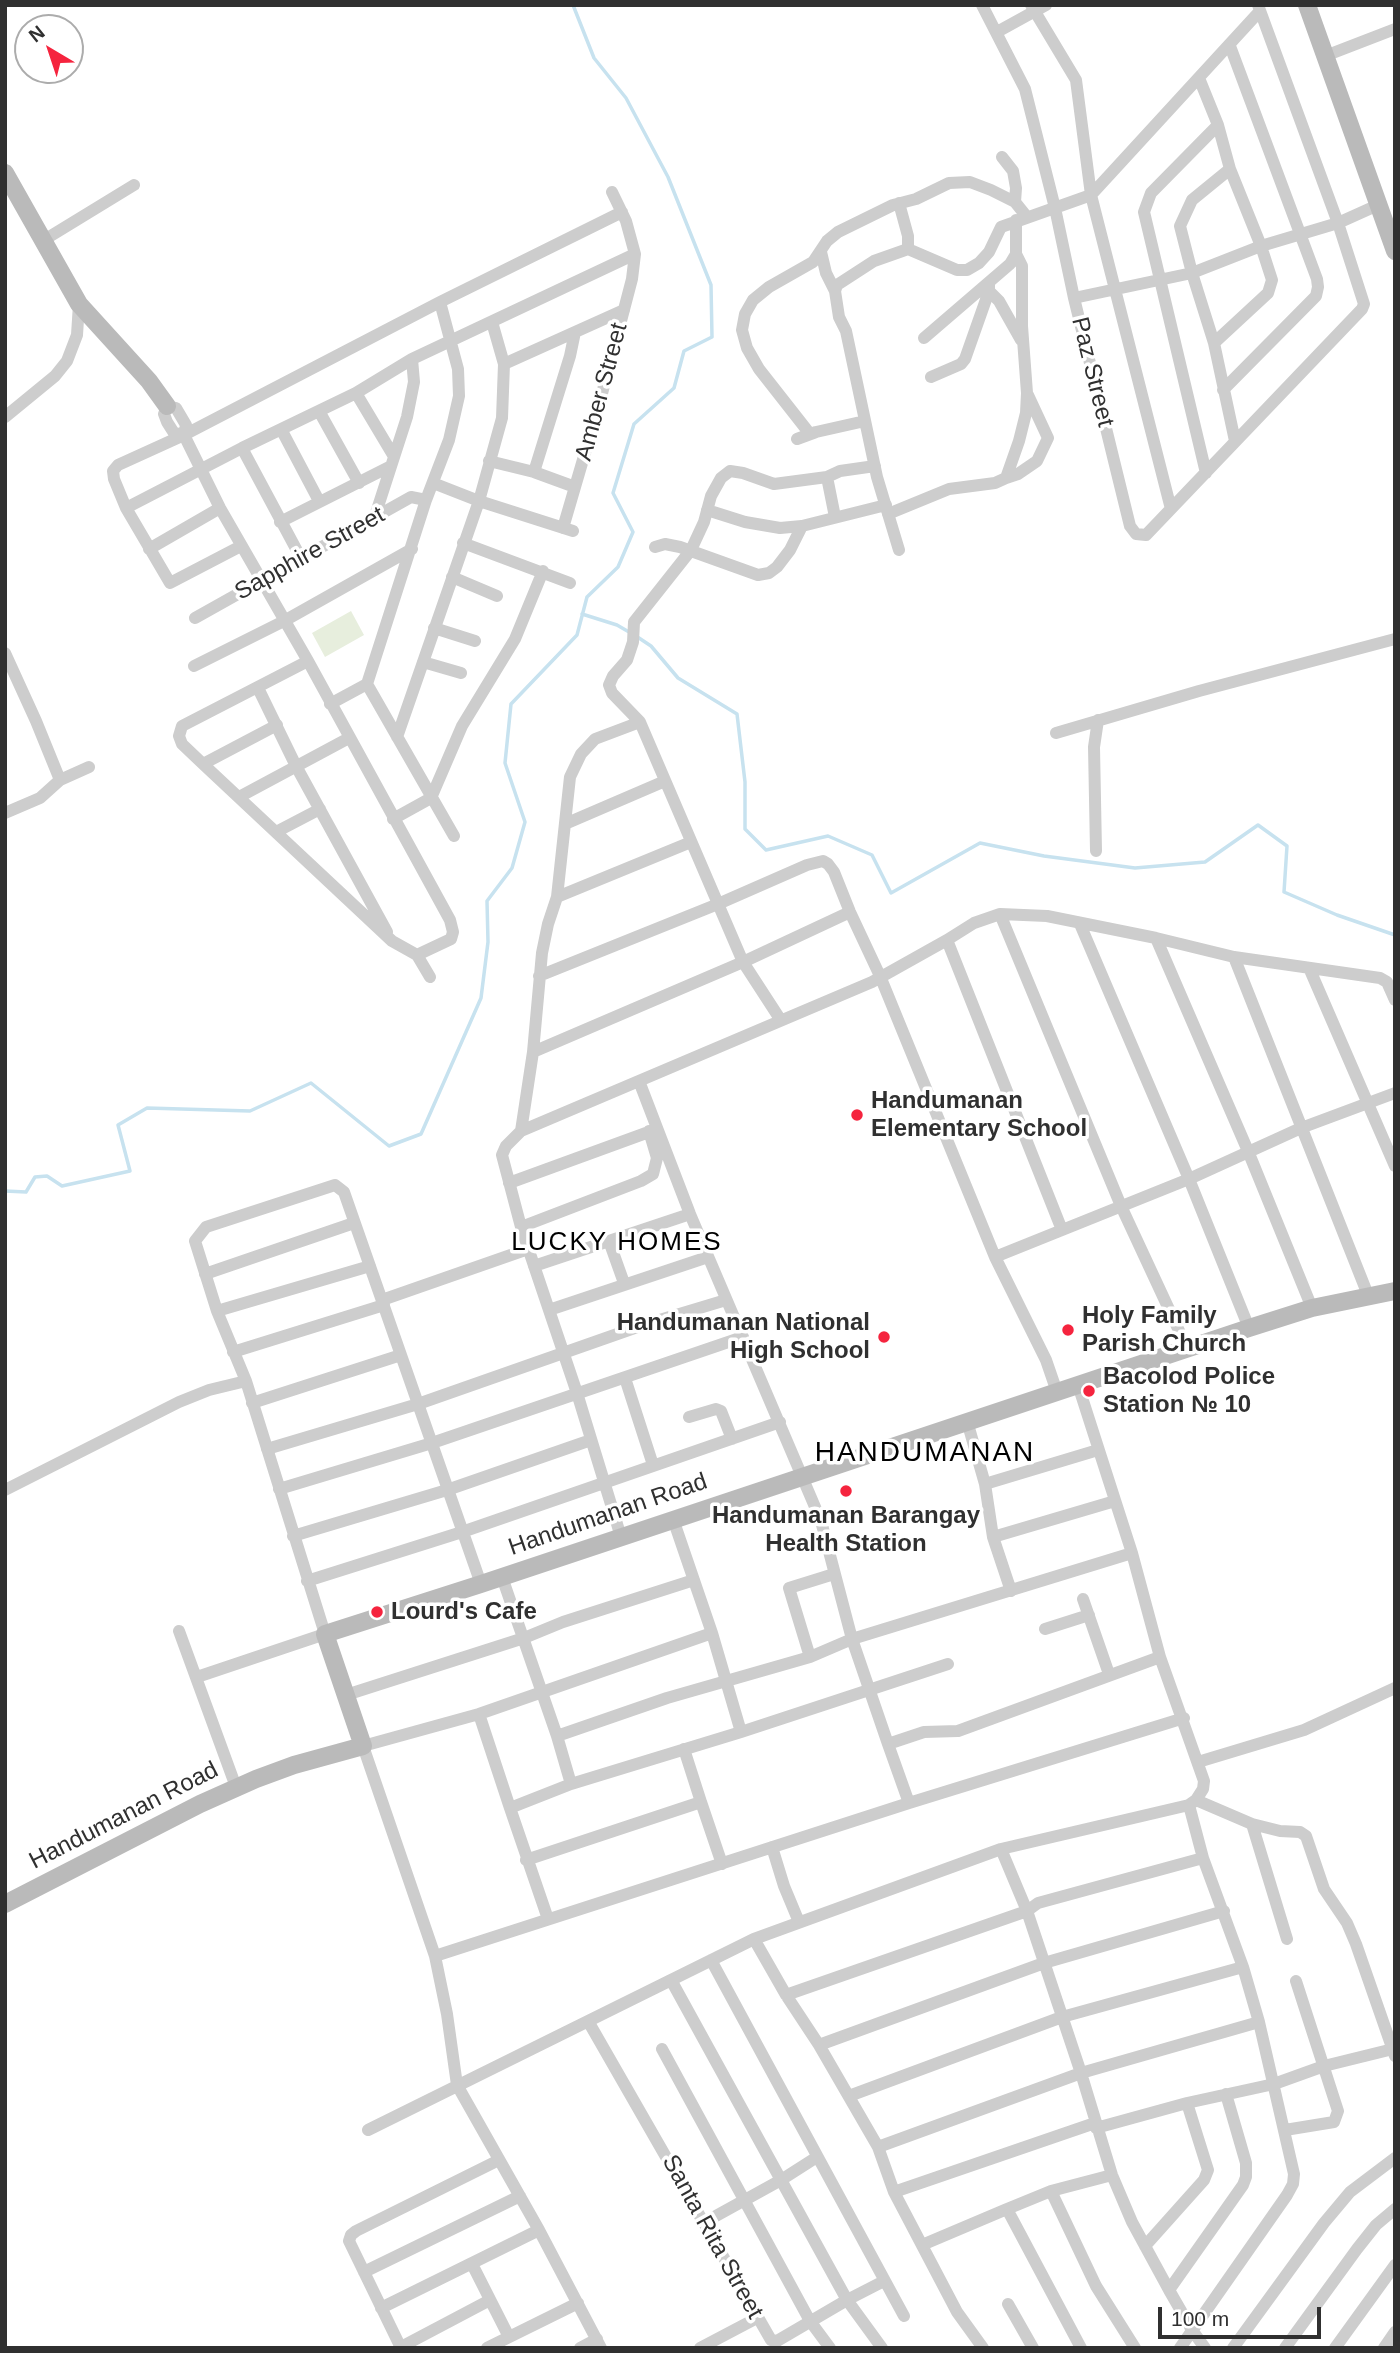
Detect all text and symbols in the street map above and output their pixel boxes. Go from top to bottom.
north arrow [14,14,84,84]
text: N [25,21,49,46]
street label: Paz Street [1064,314,1120,430]
street label: Amber Street [570,320,634,464]
street label: Sapphire Street [230,501,390,607]
place label: Handumanan Elementary School [871,1087,1087,1143]
marker: Handumanan Elementary School [849,1107,865,1123]
district label: LUCKY HOMES [513,1227,721,1259]
place label: Holy Family Parish Church [1082,1302,1246,1358]
place label: Handumanan National High School [617,1309,870,1365]
marker: Holy Family Parish Church [1060,1322,1076,1338]
marker: Handumanan National High School [876,1329,892,1345]
place label: Bacolod Police Station № 10 [1103,1363,1275,1419]
marker: Bacolod Police Station № 10 [1081,1383,1097,1399]
district label: HANDUMANAN [816,1436,1034,1470]
street label: Handumanan Road [505,1468,711,1562]
marker: Handumanan Barangay Health Station [838,1483,854,1499]
place label: Handumanan Barangay Health Station [712,1502,980,1558]
place label: Lourd's Cafe [391,1598,537,1626]
marker: Lourd's Cafe [369,1604,385,1620]
street label: Handumanan Road [25,1756,223,1876]
street label: Santa Rita Street [655,2150,769,2324]
scale bar [1162,2294,1325,2338]
text: 100 m [1171,2307,1229,2330]

